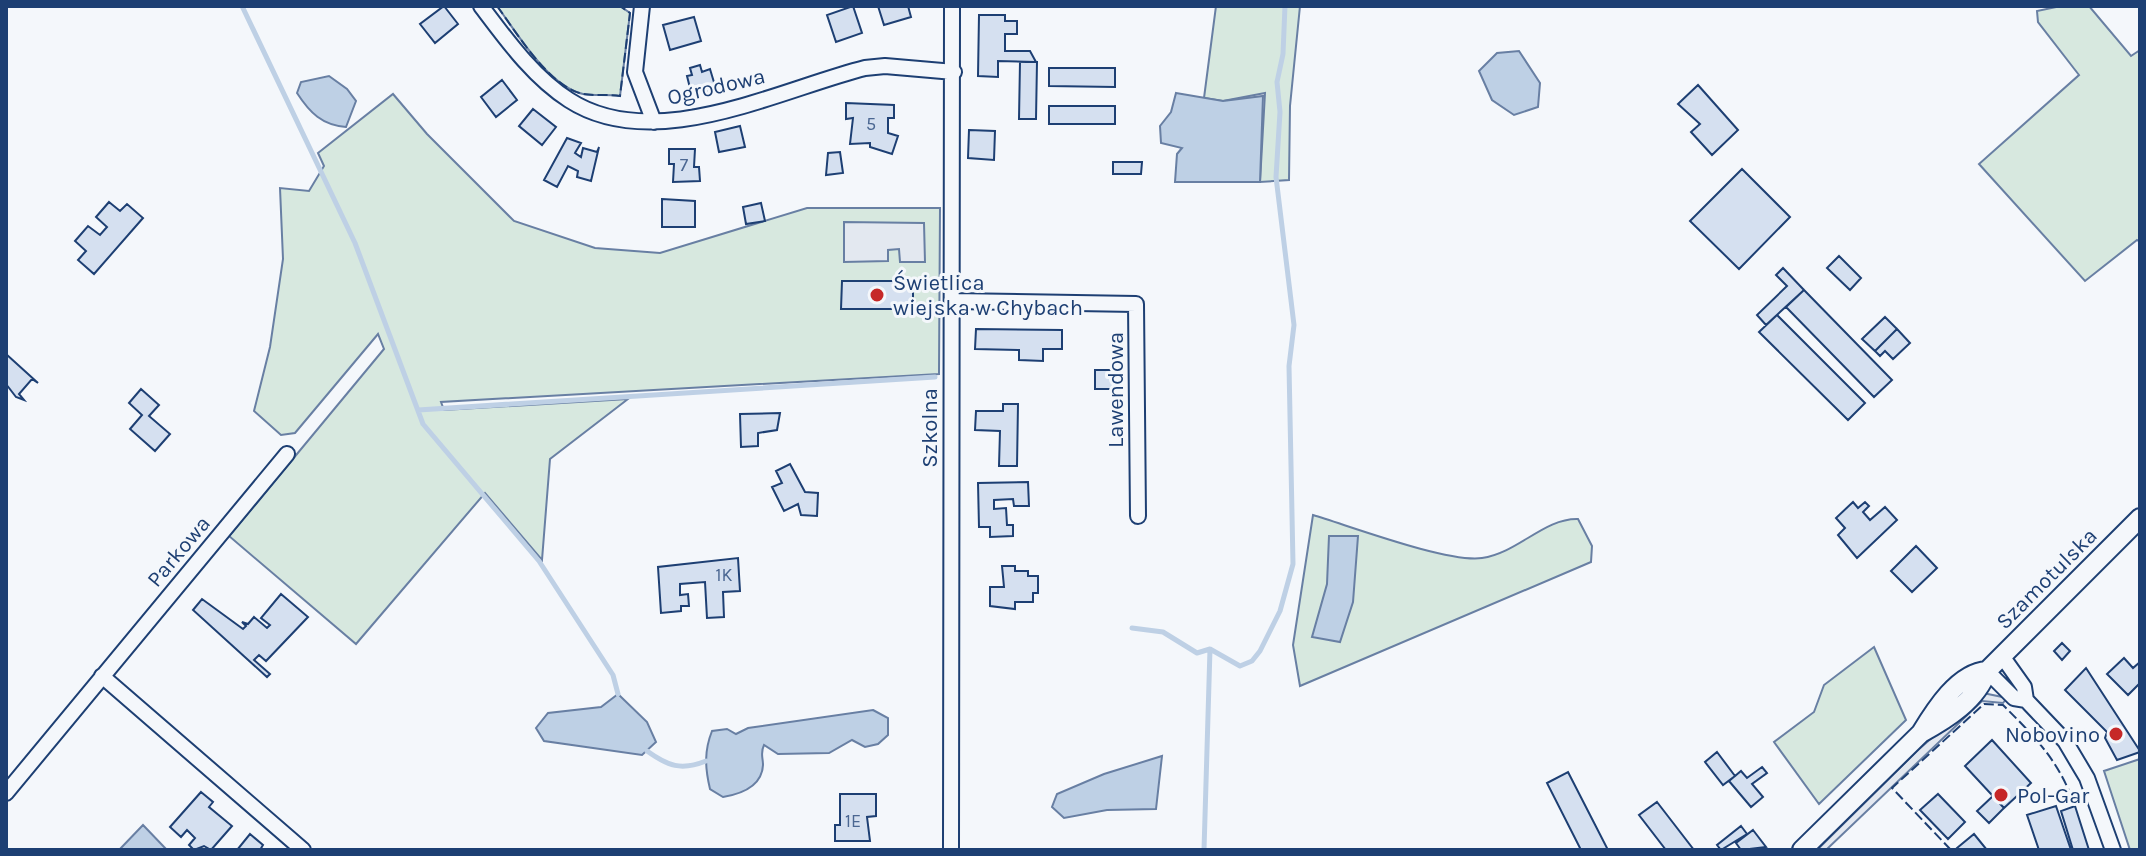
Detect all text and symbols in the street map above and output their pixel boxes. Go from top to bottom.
street label: Ogrodowa [665,63,768,111]
house number: 5 [866,113,876,135]
house number: 7 [680,154,689,176]
place label: Świetlica wiejska w Chybach [893,269,1083,321]
marker: Świetlica wiejska w Chybach [868,286,886,304]
street label: Lawendowa [1103,332,1129,448]
street label: Szkolna [917,388,943,468]
street label: Parkowa [142,511,216,592]
street label: Szamotulska [1991,523,2103,635]
house number: 1K [716,564,733,586]
place label: Nobovino [2005,722,2100,748]
marker: Nobovino [2107,725,2125,743]
place label: Pol-Gar [2017,783,2089,809]
marker: Pol-Gar [1992,786,2010,804]
house number: 1E [845,810,861,832]

